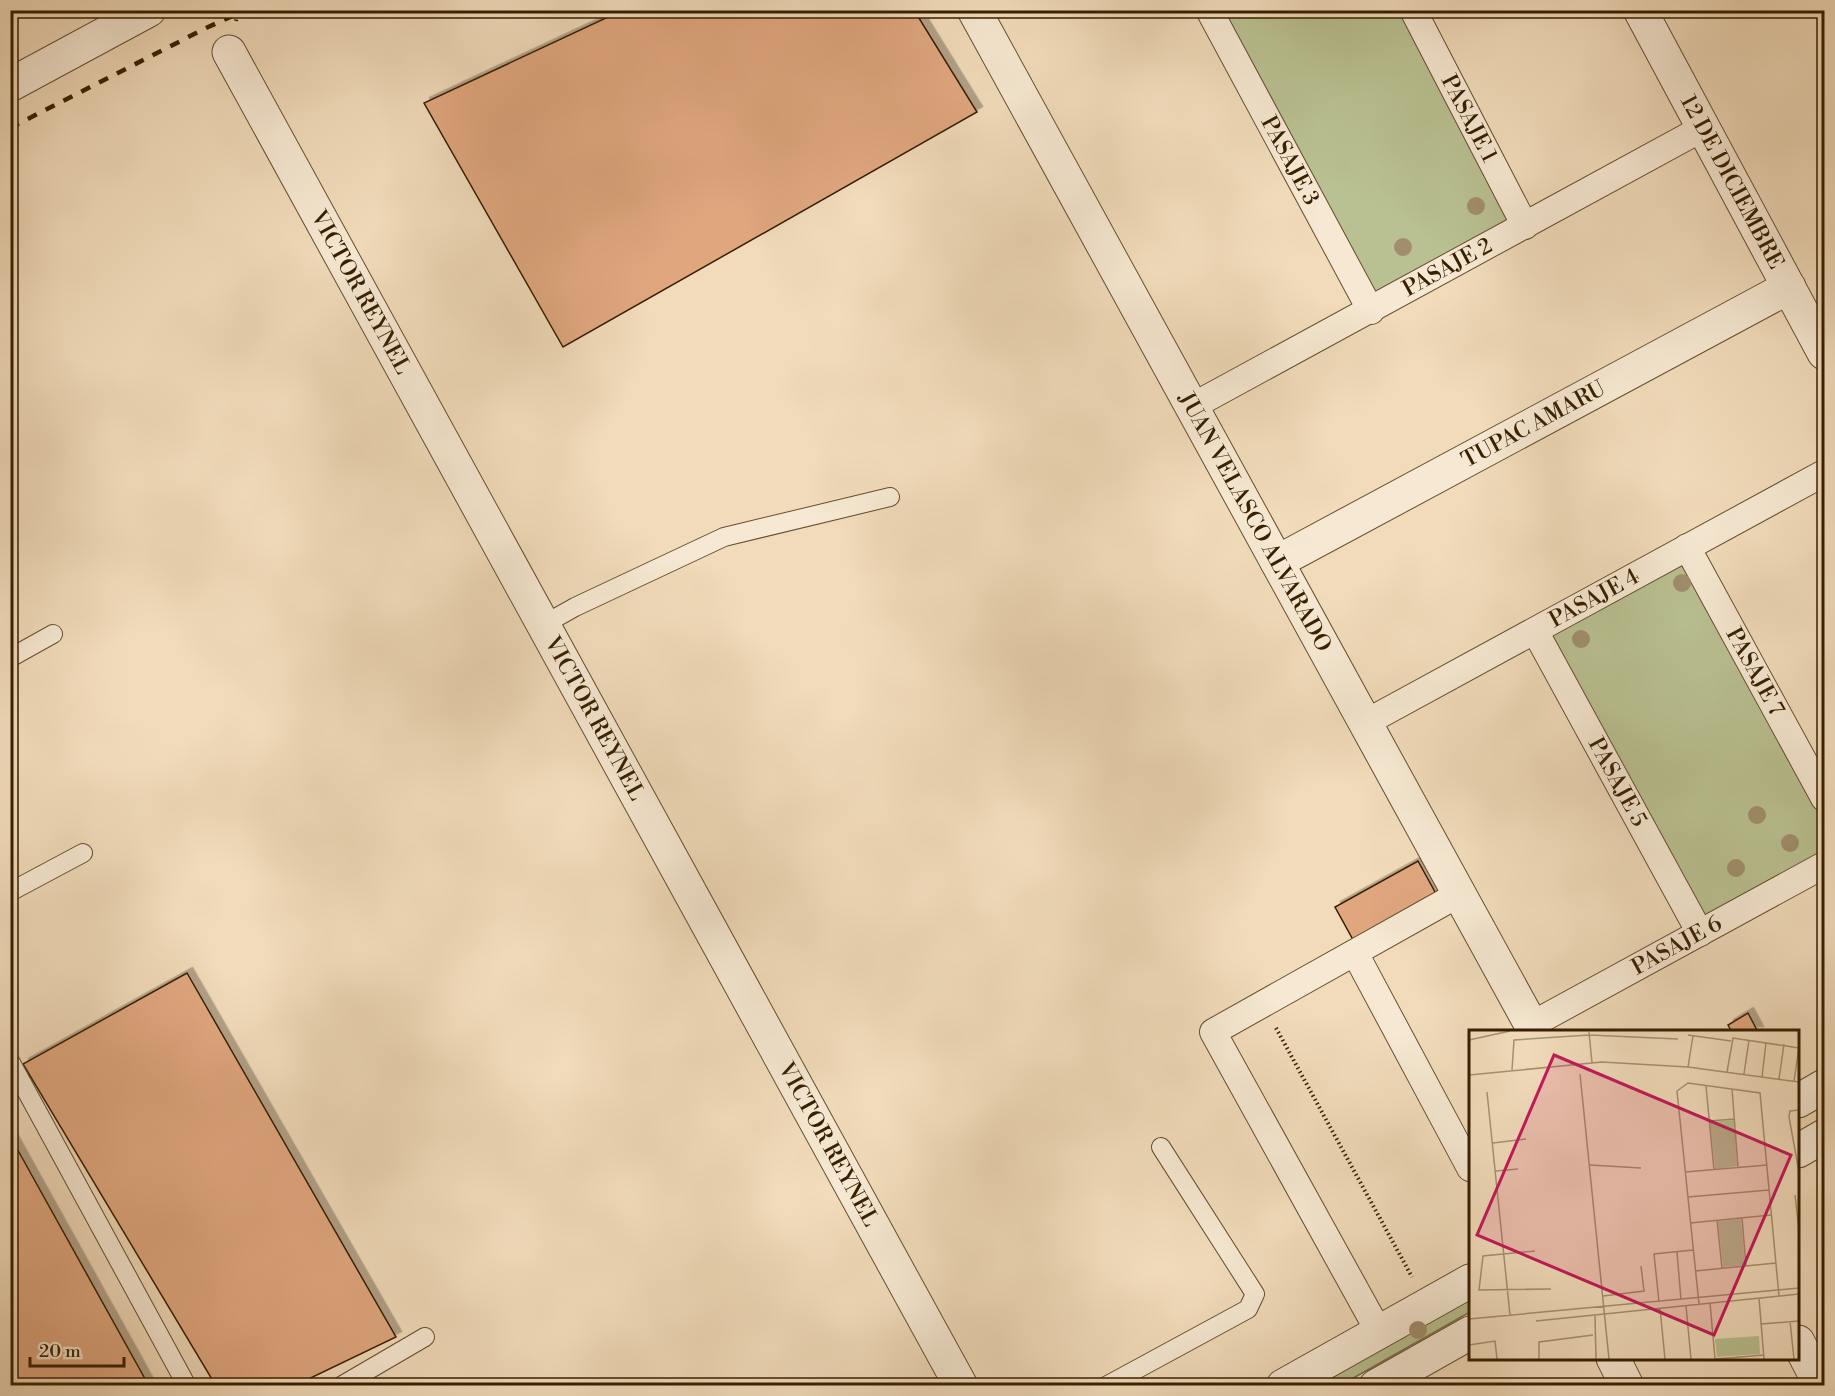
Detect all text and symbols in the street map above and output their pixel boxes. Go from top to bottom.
street label: PASAJE 1 [1435,70,1503,167]
street label: 12 DE DICIEMBRE [1675,90,1790,273]
street label: PASAJE 3 [1255,111,1325,210]
street label: VICTOR REYNEL [305,205,417,379]
street label: PASAJE 2 [1398,232,1497,303]
street label: TUPAC AMARU [1457,374,1610,474]
street label: JUAN VELASCO ALVARADO [1172,386,1337,657]
street label: PASAJE 4 [1545,563,1644,634]
street label: PASAJE 7 [1720,623,1790,720]
street label: VICTOR REYNEL [538,631,650,805]
street label: PASAJE 5 [1582,733,1653,831]
street label: PASAJE 6 [1627,910,1726,981]
inset map [1469,1030,1799,1360]
street label: VICTOR REYNEL [772,1057,884,1231]
scale bar [30,1330,124,1368]
text: 20 m [39,1340,81,1363]

